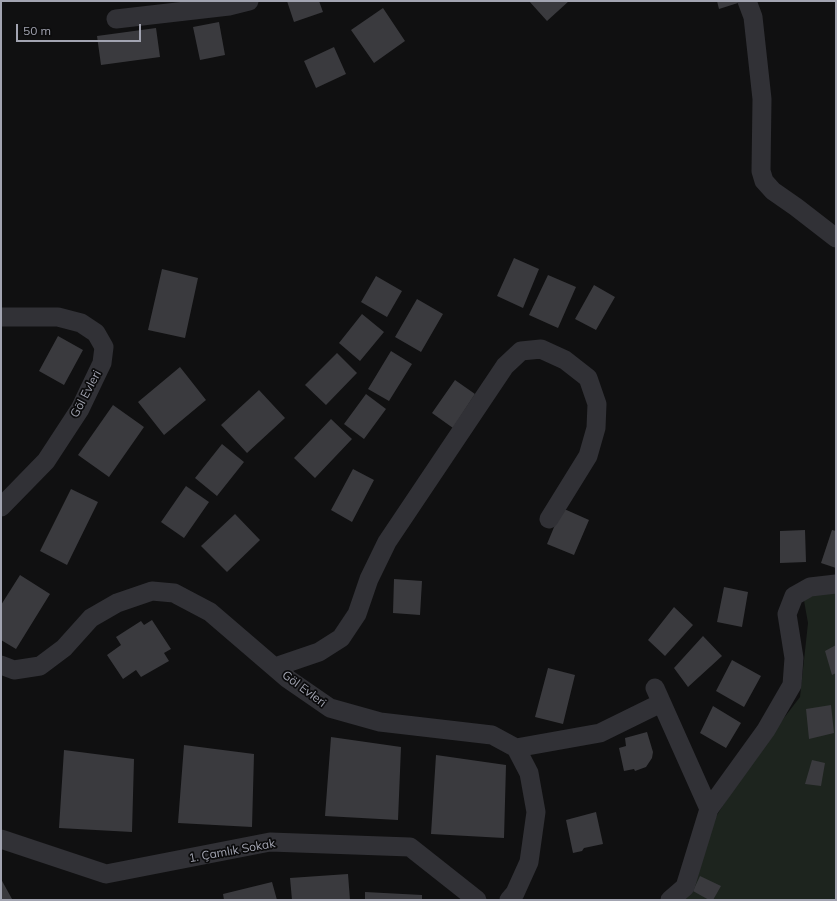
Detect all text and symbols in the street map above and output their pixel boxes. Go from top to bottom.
scale bar [18,16,143,42]
text: 50 m [23,23,51,38]
street label: Göl Evleri [68,368,104,420]
street label: Göl Evleri [279,668,329,710]
street label: 1. Çamlık Sokak [188,836,276,866]

